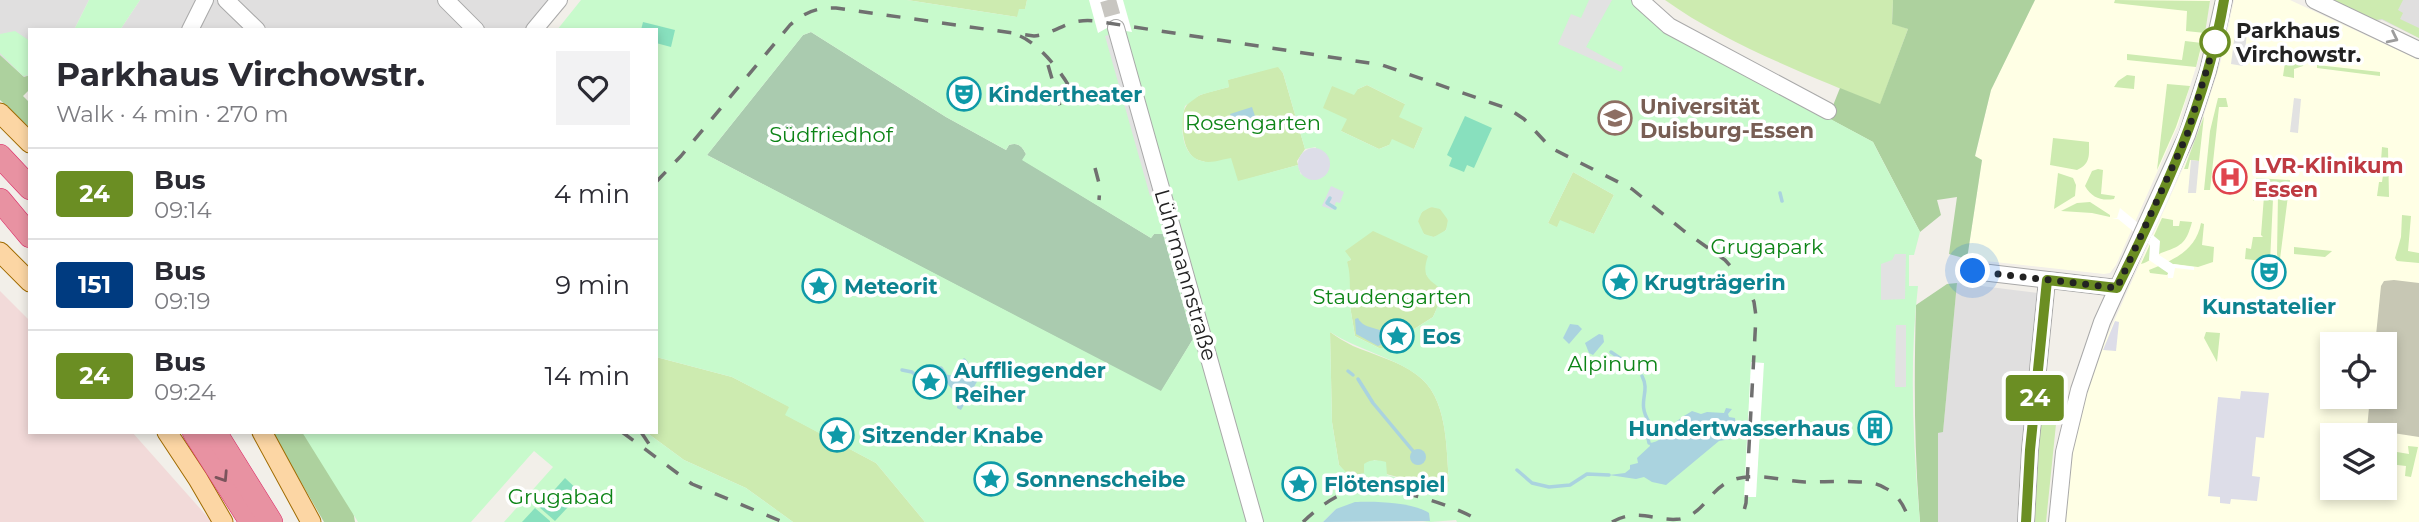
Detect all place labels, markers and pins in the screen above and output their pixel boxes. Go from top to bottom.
place label: Parkhaus Virchowstr. [2235,18,2361,67]
marker: Parkhaus Virchowstr. [2200,27,2230,57]
theatre icon: Kindertheater [945,75,983,113]
place label: Kindertheater [988,82,1142,107]
place label: Universität Duisburg-Essen [1640,94,1814,143]
school or university icon: Universität Duisburg-Essen [1596,99,1634,137]
place label: LVR-Klinikum Essen [2254,153,2403,202]
hospital icon: LVR-Klinikum Essen [2211,158,2249,196]
theatre icon: Kunstatelier [2250,253,2288,291]
place icon: Krugträgerin [1601,263,1639,301]
place icon: Meteorit [800,267,838,305]
place label: Krugträgerin [1644,270,1786,295]
place label: Meteorit [844,274,938,299]
place label: Kunstatelier [2202,294,2336,319]
place icon: Eos [1378,317,1416,355]
place label: Eos [1422,324,1461,349]
place label: Auffliegender Reiher [953,358,1106,407]
place icon: Auffliegender Reiher [911,363,949,401]
building icon: Hundertwasserhaus [1856,409,1894,447]
place icon: Sitzender Knabe [818,416,856,454]
place label: Hundertwasserhaus [1628,416,1850,441]
place label: Sitzender Knabe [862,423,1043,448]
place icon: Sonnenscheibe [972,460,1010,498]
place icon: Flötenspiel [1280,465,1318,503]
place label: Sonnenscheibe [1016,467,1185,492]
place label: Flötenspiel [1324,472,1446,497]

